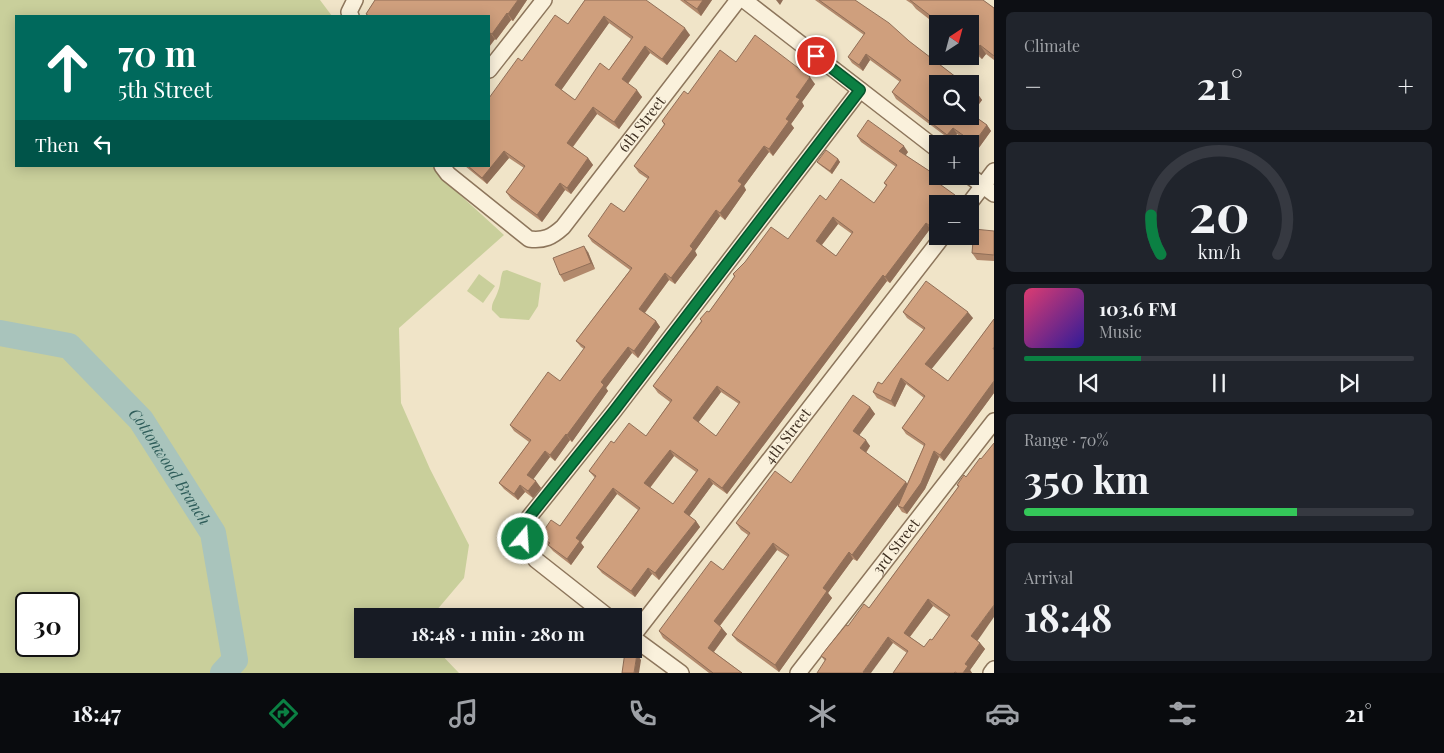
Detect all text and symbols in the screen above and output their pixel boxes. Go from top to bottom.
north arrow [929,15,979,65]
map controls [929,15,979,245]
text: 70 m [118,29,196,76]
icon: ahead [35,35,100,100]
pin [795,35,837,77]
text: Climate [1024,35,1080,56]
icon: arrive [802,42,830,70]
text: 21° [1197,59,1243,110]
text: − [1024,67,1042,104]
text: + [1398,67,1414,104]
text: 5th Street [118,74,212,104]
button: search [929,75,979,125]
street label: 6th Street [613,91,670,156]
icon: left [89,130,117,158]
text: Then [35,131,79,157]
button: + [929,135,979,185]
text: 20 [1189,177,1249,246]
button: − [929,195,979,245]
text: km/h [1198,240,1241,263]
text: 103.6 FM [1099,295,1177,321]
text: Music [1099,321,1142,342]
icon: previous [1075,369,1103,397]
icon: pause [1205,369,1233,397]
icon: next [1335,369,1363,397]
water label: Cottonwood Branch [125,403,216,529]
street label: 4th Street [759,403,815,468]
text: Range · 70% [1024,429,1108,450]
text: 350 km [1024,453,1150,504]
position arrow [496,512,548,564]
street label: 3rd Street [867,513,924,578]
text: Arrival [1024,567,1073,588]
text: 18:48 [1024,591,1112,642]
speed limit sign: 30 [15,592,80,657]
text: 18:48 · 1 min · 280 m [411,620,585,646]
icon: directions [266,696,301,731]
icon: music [446,696,481,731]
icon: phone [625,696,660,731]
icon: climate [805,696,840,731]
icon: car [985,696,1020,731]
icon: filters [1165,696,1200,731]
text: 18:47 [72,698,121,728]
text: 21° [1345,698,1372,728]

